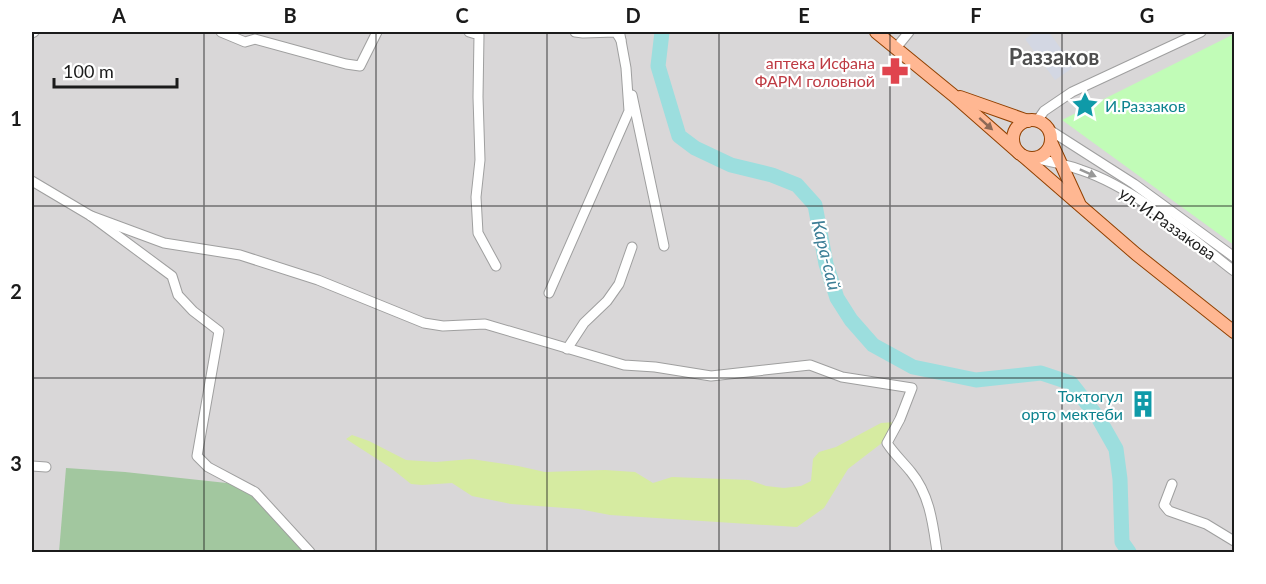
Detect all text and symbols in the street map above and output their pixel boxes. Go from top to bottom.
text: A [111,3,126,27]
text: B [283,3,297,27]
text: C [455,3,469,27]
text: D [625,3,641,27]
text: E [798,3,810,27]
text: F [970,3,982,27]
text: G [1140,3,1154,27]
district label: Раззаков [1009,43,1099,70]
scale bar [54,51,177,89]
place label: аптека Исфана ФАРМ головной [755,53,875,90]
pharmacy icon: аптека Исфана ФАРМ головной [880,56,910,86]
text: 100 m [63,60,114,82]
place icon: И.Раззаков [1070,90,1100,120]
place label: И.Раззаков [1105,96,1186,115]
text: 1 [10,106,22,130]
one-way arrow [978,117,993,130]
one-way arrow [1079,169,1097,178]
street label: ул. И.Раззакова [1116,183,1220,263]
water label: Кара-сай [808,218,846,292]
text: 2 [10,279,22,303]
place label: Токтогул орто мектеби [1021,386,1123,423]
building icon: Токтогул орто мектеби [1128,389,1158,419]
text: 3 [10,451,22,475]

